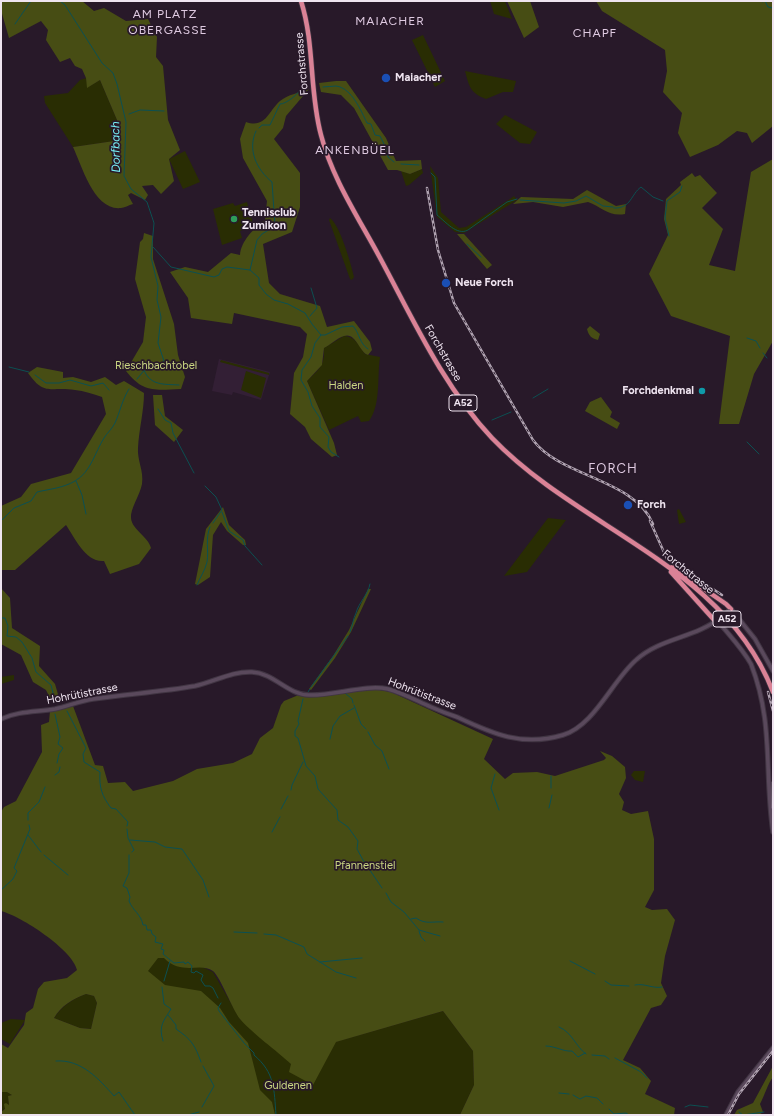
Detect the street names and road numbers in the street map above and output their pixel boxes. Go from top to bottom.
street label: Forchstrasse [293,32,311,96]
street label: Forchstrasse [422,322,464,384]
road number: A52 [449,395,477,411]
street label: Forchstrasse [659,547,717,597]
road number: A52 [713,611,741,627]
street label: Hohrütistrasse [386,675,458,713]
street label: Hohrütistrasse [45,681,119,707]

